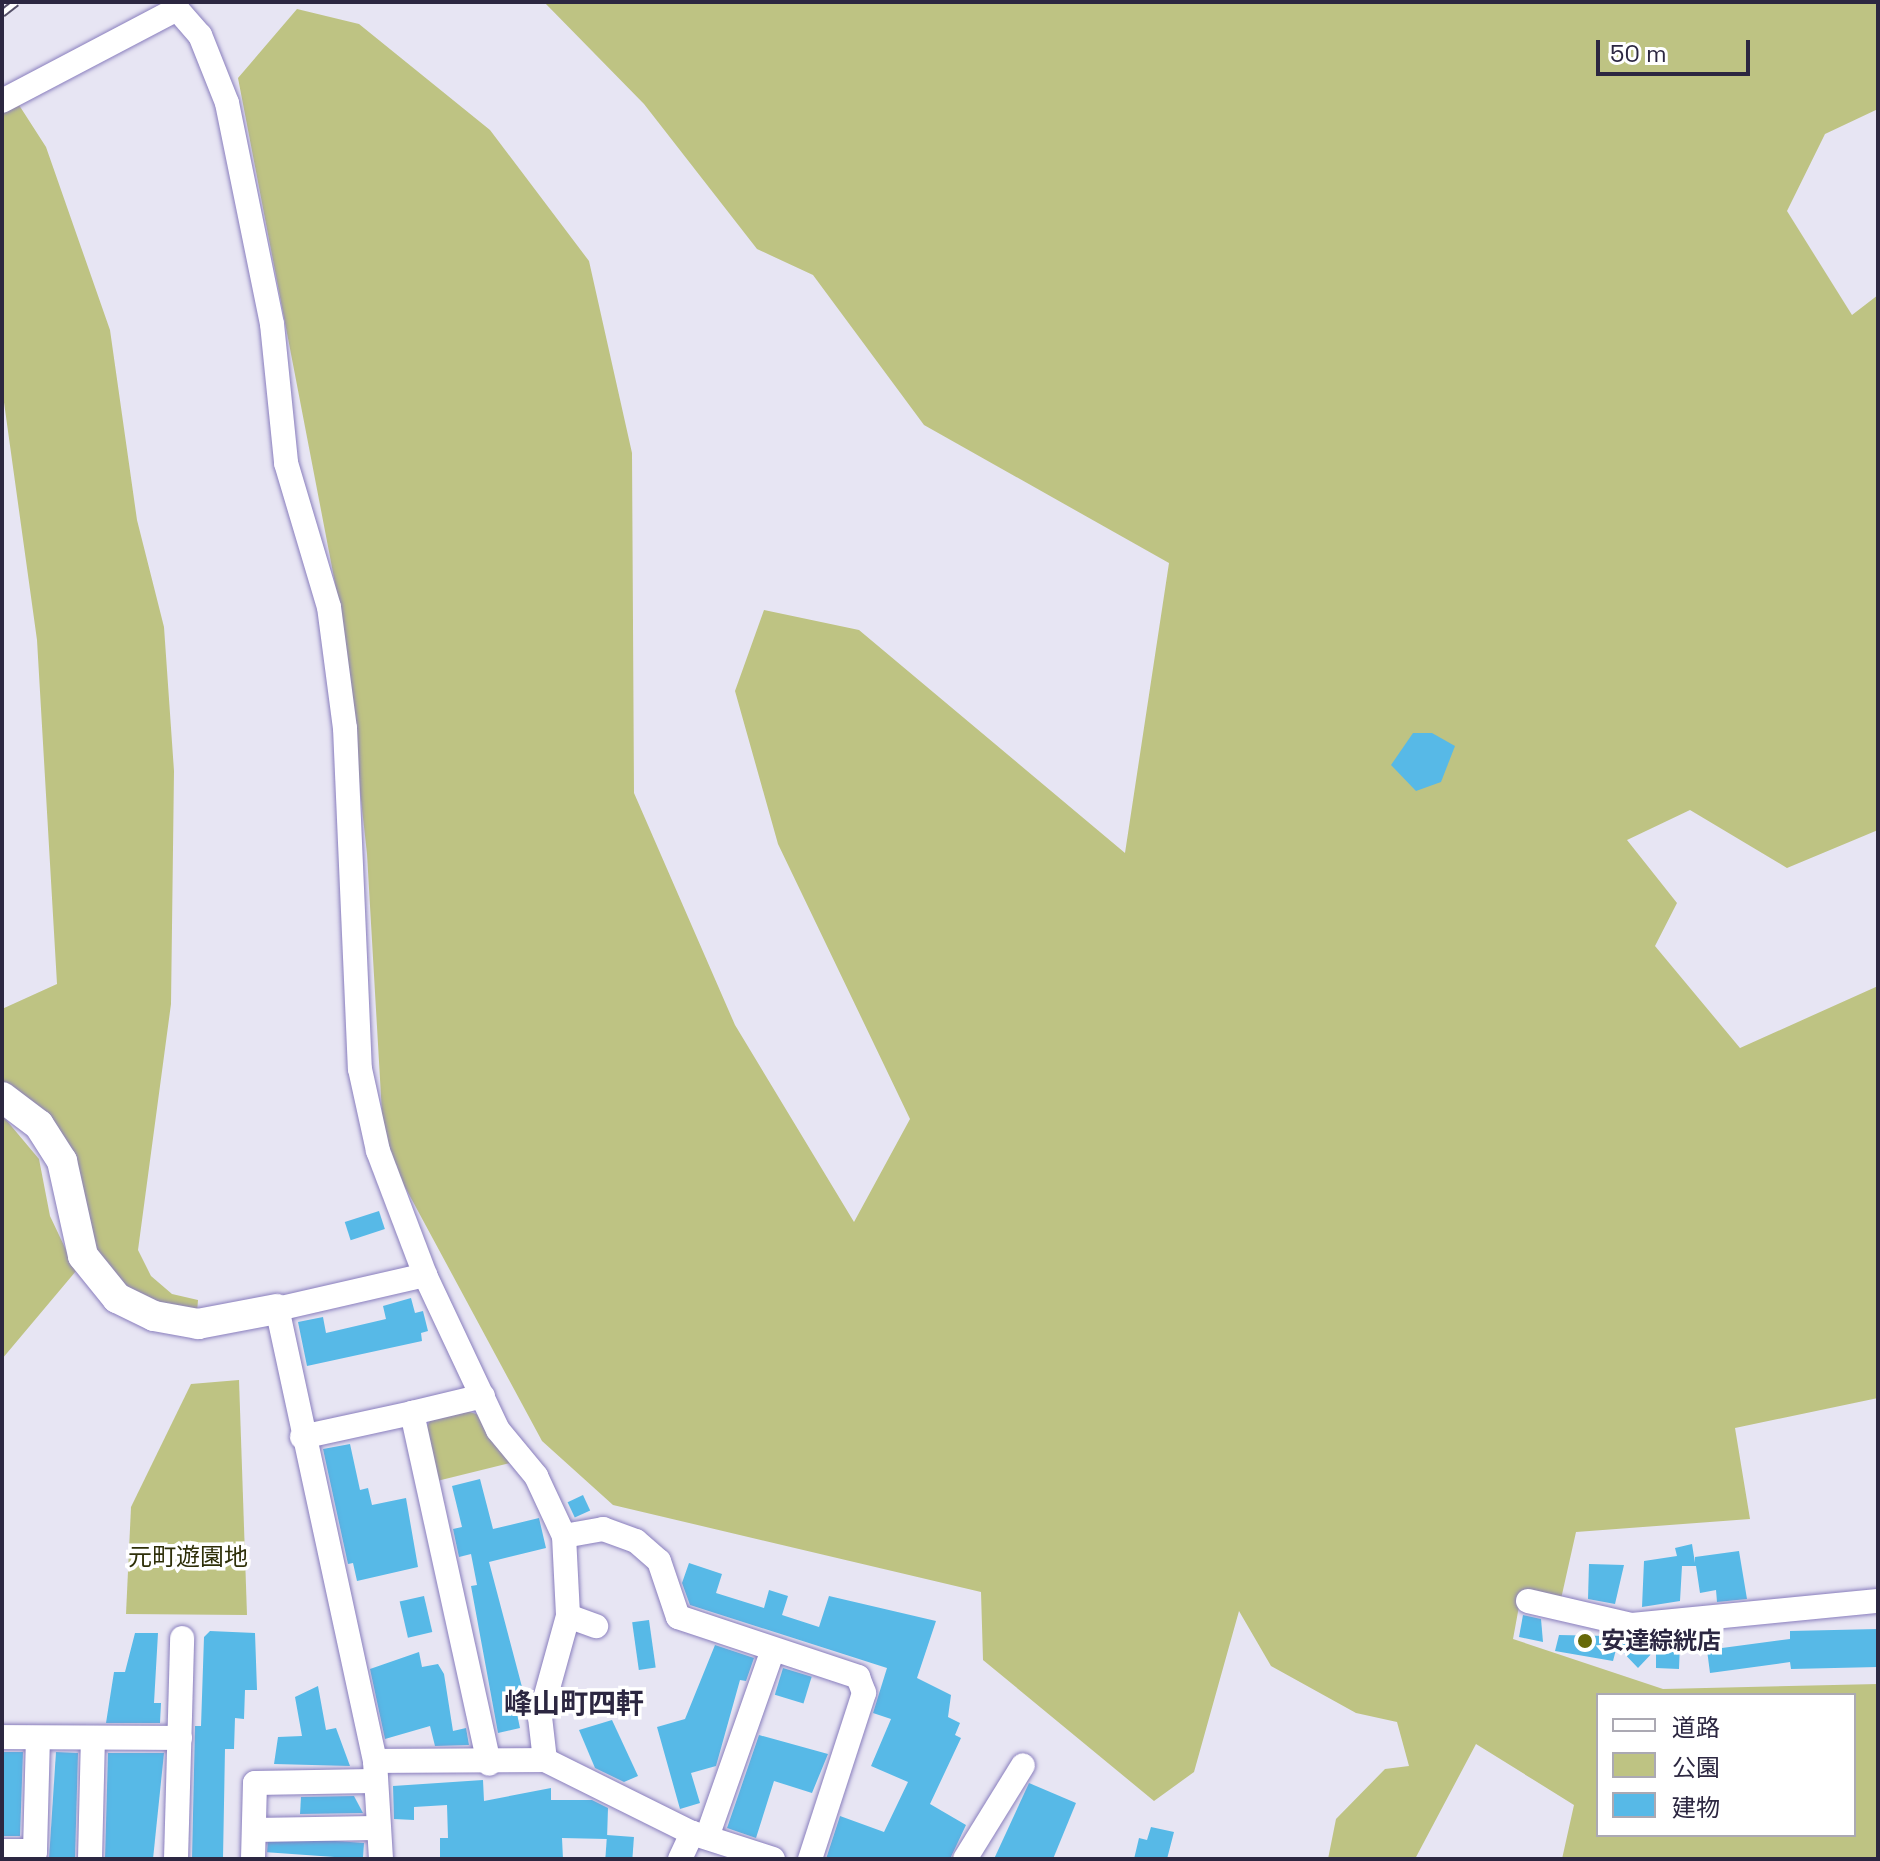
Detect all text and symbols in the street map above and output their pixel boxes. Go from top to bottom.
scale bar [1600,24,1754,74]
text: 50 m [1610,38,1667,69]
park label: 元町遊園地 [128,1543,248,1571]
place label: 安達綜絖店 [1601,1627,1721,1655]
marker: 安達綜絖店 [1576,1632,1594,1650]
district label: 峰山町四軒 [504,1686,644,1720]
legend [1596,1693,1856,1837]
text: 道路 [1672,1712,1720,1743]
text: 公園 [1672,1752,1720,1783]
text: 建物 [1672,1792,1720,1823]

